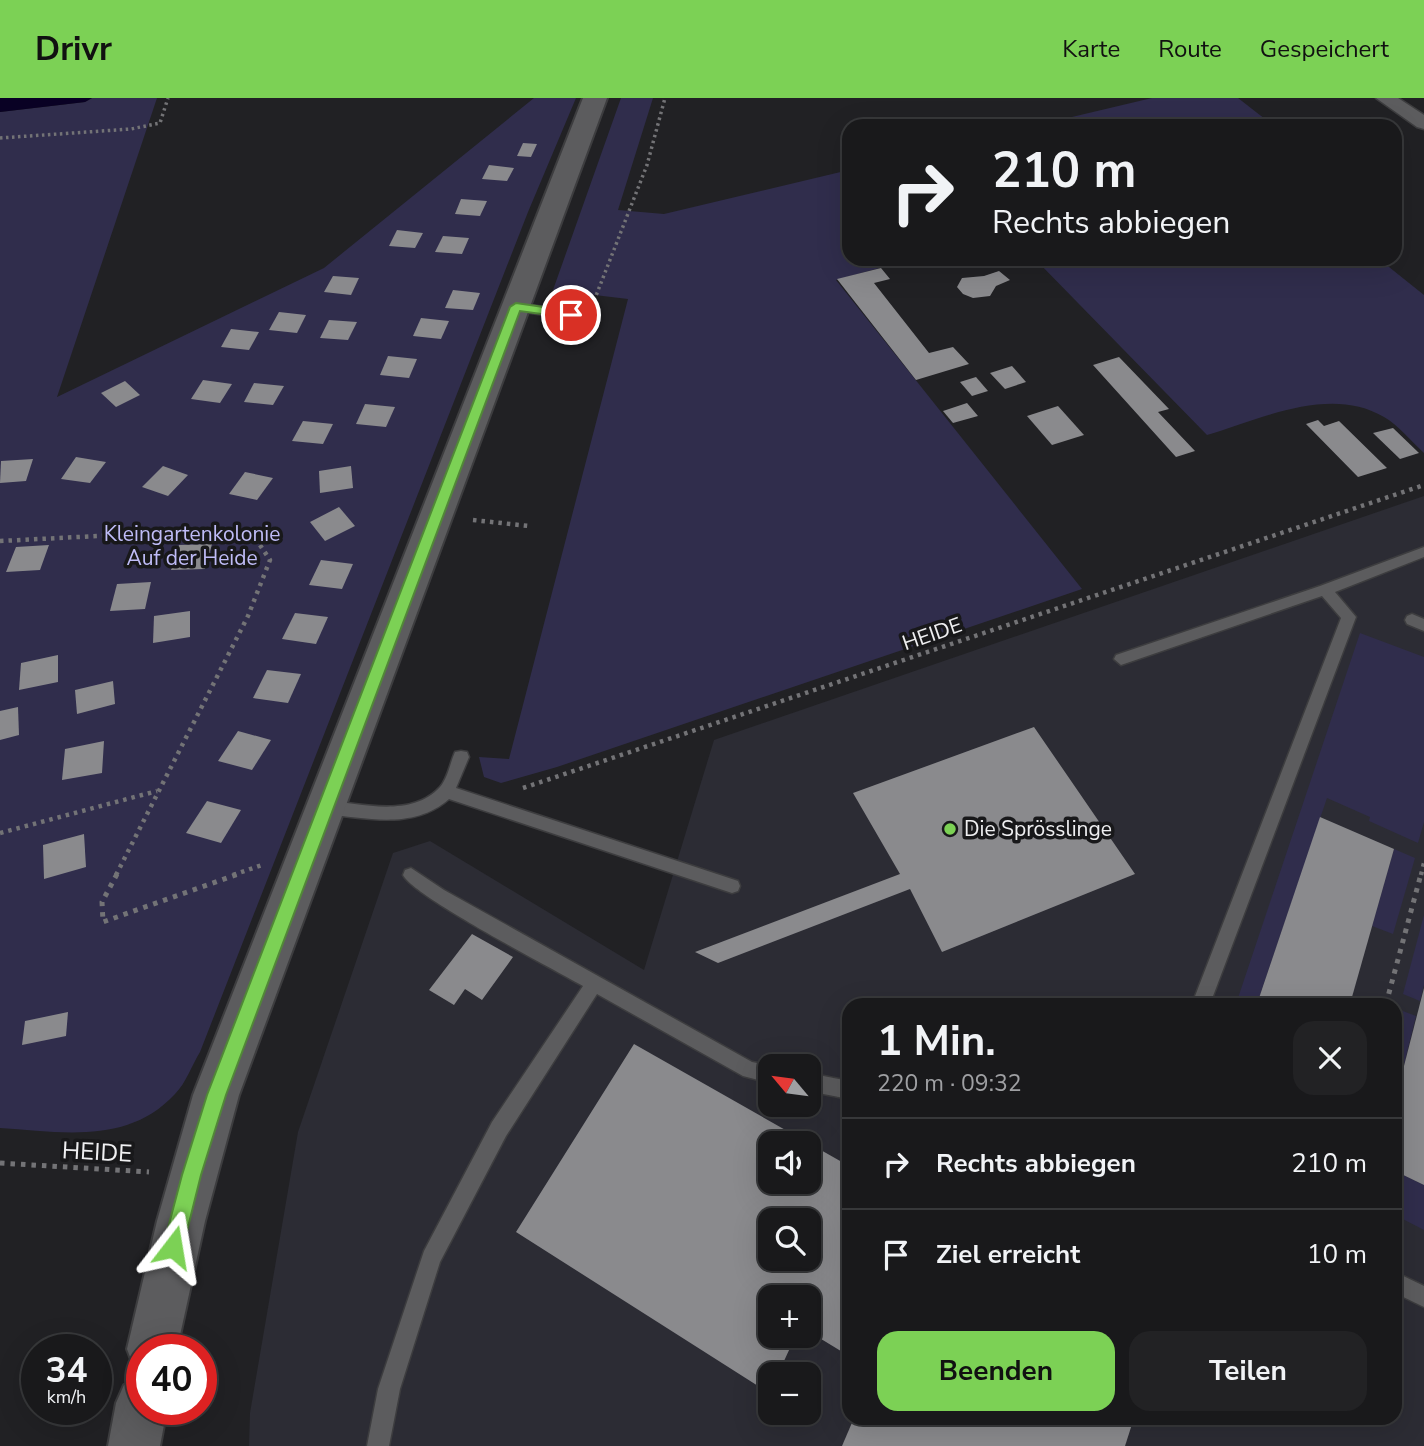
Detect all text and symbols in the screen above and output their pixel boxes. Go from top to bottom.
text: Drivr [35,27,112,72]
text: Karte [1062,33,1120,65]
text: Route [1158,33,1222,65]
text: Gespeichert [1260,33,1389,65]
text: 210 m [992,137,1136,204]
icon: right [877,147,968,238]
text: Rechts abbiegen [992,201,1231,244]
pin [541,285,601,345]
icon: arrive [552,296,590,334]
park label: Kleingartenkolonie Auf der Heide [104,520,280,572]
street label: HEIDE [898,611,966,657]
place label: Die Sprösslinge [964,815,1112,843]
marker: Die Sprösslinge [942,821,958,837]
text: 1 Min. [877,1013,996,1070]
button: close [1293,1021,1367,1095]
north arrow [758,1054,821,1116]
map controls [758,1054,821,1425]
text: 220 m · 09:32 [877,1068,1022,1099]
button: sound [758,1131,821,1194]
street label: HEIDE [61,1134,133,1170]
icon: right [877,1145,915,1183]
text: Rechts abbiegen [936,1146,1136,1181]
text: 210 m [1291,1146,1367,1181]
button: search [758,1208,821,1271]
position arrow [136,1210,210,1284]
icon: arrive [877,1236,915,1274]
text: Ziel erreicht [936,1237,1080,1272]
text: 10 m [1307,1237,1367,1272]
button: + [758,1285,821,1348]
button: Beenden [877,1331,1115,1411]
button: Teilen [1129,1331,1367,1411]
speed limit sign: 40 [126,1334,217,1425]
text: 34 [45,1347,88,1394]
button: − [758,1362,821,1425]
text: km/h [47,1385,86,1409]

